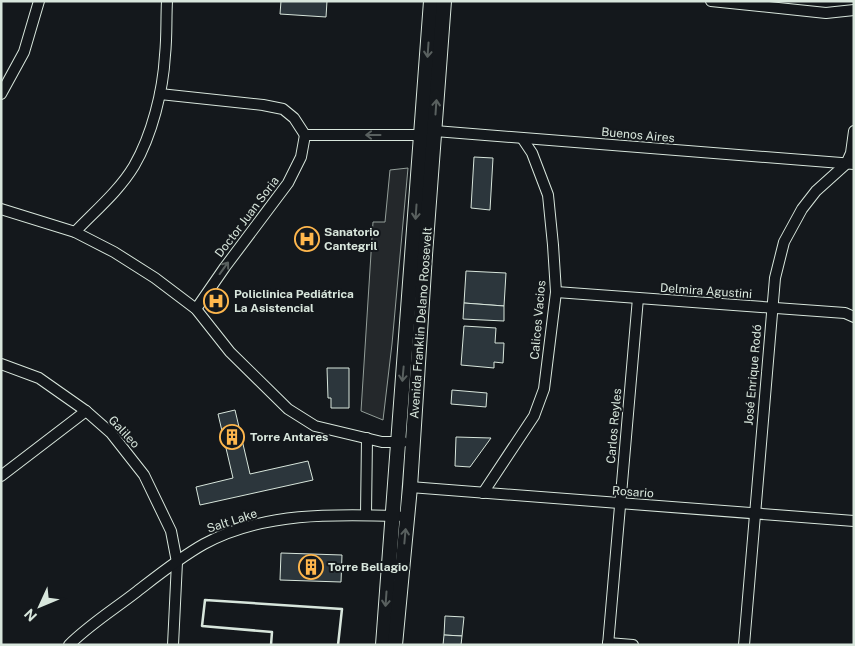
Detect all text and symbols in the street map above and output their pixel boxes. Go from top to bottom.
one-way arrow [423,42,432,58]
one-way arrow [432,99,441,115]
street label: Buenos Aires [601,125,675,145]
one-way arrow [365,130,381,140]
street label: Doctor Juan Soria [212,174,282,260]
one-way arrow [411,204,420,220]
place label: Sanatorio Cantegril [324,225,380,253]
hospital icon: Sanatorio Cantegril [294,226,320,252]
street label: Avenida Franklin Delano Roosevelt [407,226,435,419]
one-way arrow [219,262,229,276]
street label: Calices Vacios [528,280,548,360]
street label: Delmira Agustini [659,281,753,301]
place label: Policlinica Pediátrica La Asistencial [234,287,354,315]
hospital icon: Policlinica Pediátrica La Asistencial [203,288,229,314]
street label: José Enrique Rodó [742,324,764,426]
one-way arrow [398,366,408,382]
street label: Carlos Reyles [604,388,624,464]
street label: Galileo [106,413,143,451]
building icon: Torre Antares [219,424,245,450]
place label: Torre Antares [250,430,328,444]
street label: Rosario [612,484,655,500]
street label: Salt Lake [205,506,259,536]
one-way arrow [400,528,410,544]
building icon: Torre Bellagio [298,554,324,580]
place label: Torre Bellagio [328,560,408,574]
north arrow [15,581,65,631]
one-way arrow [382,591,391,607]
text: N [21,606,40,625]

